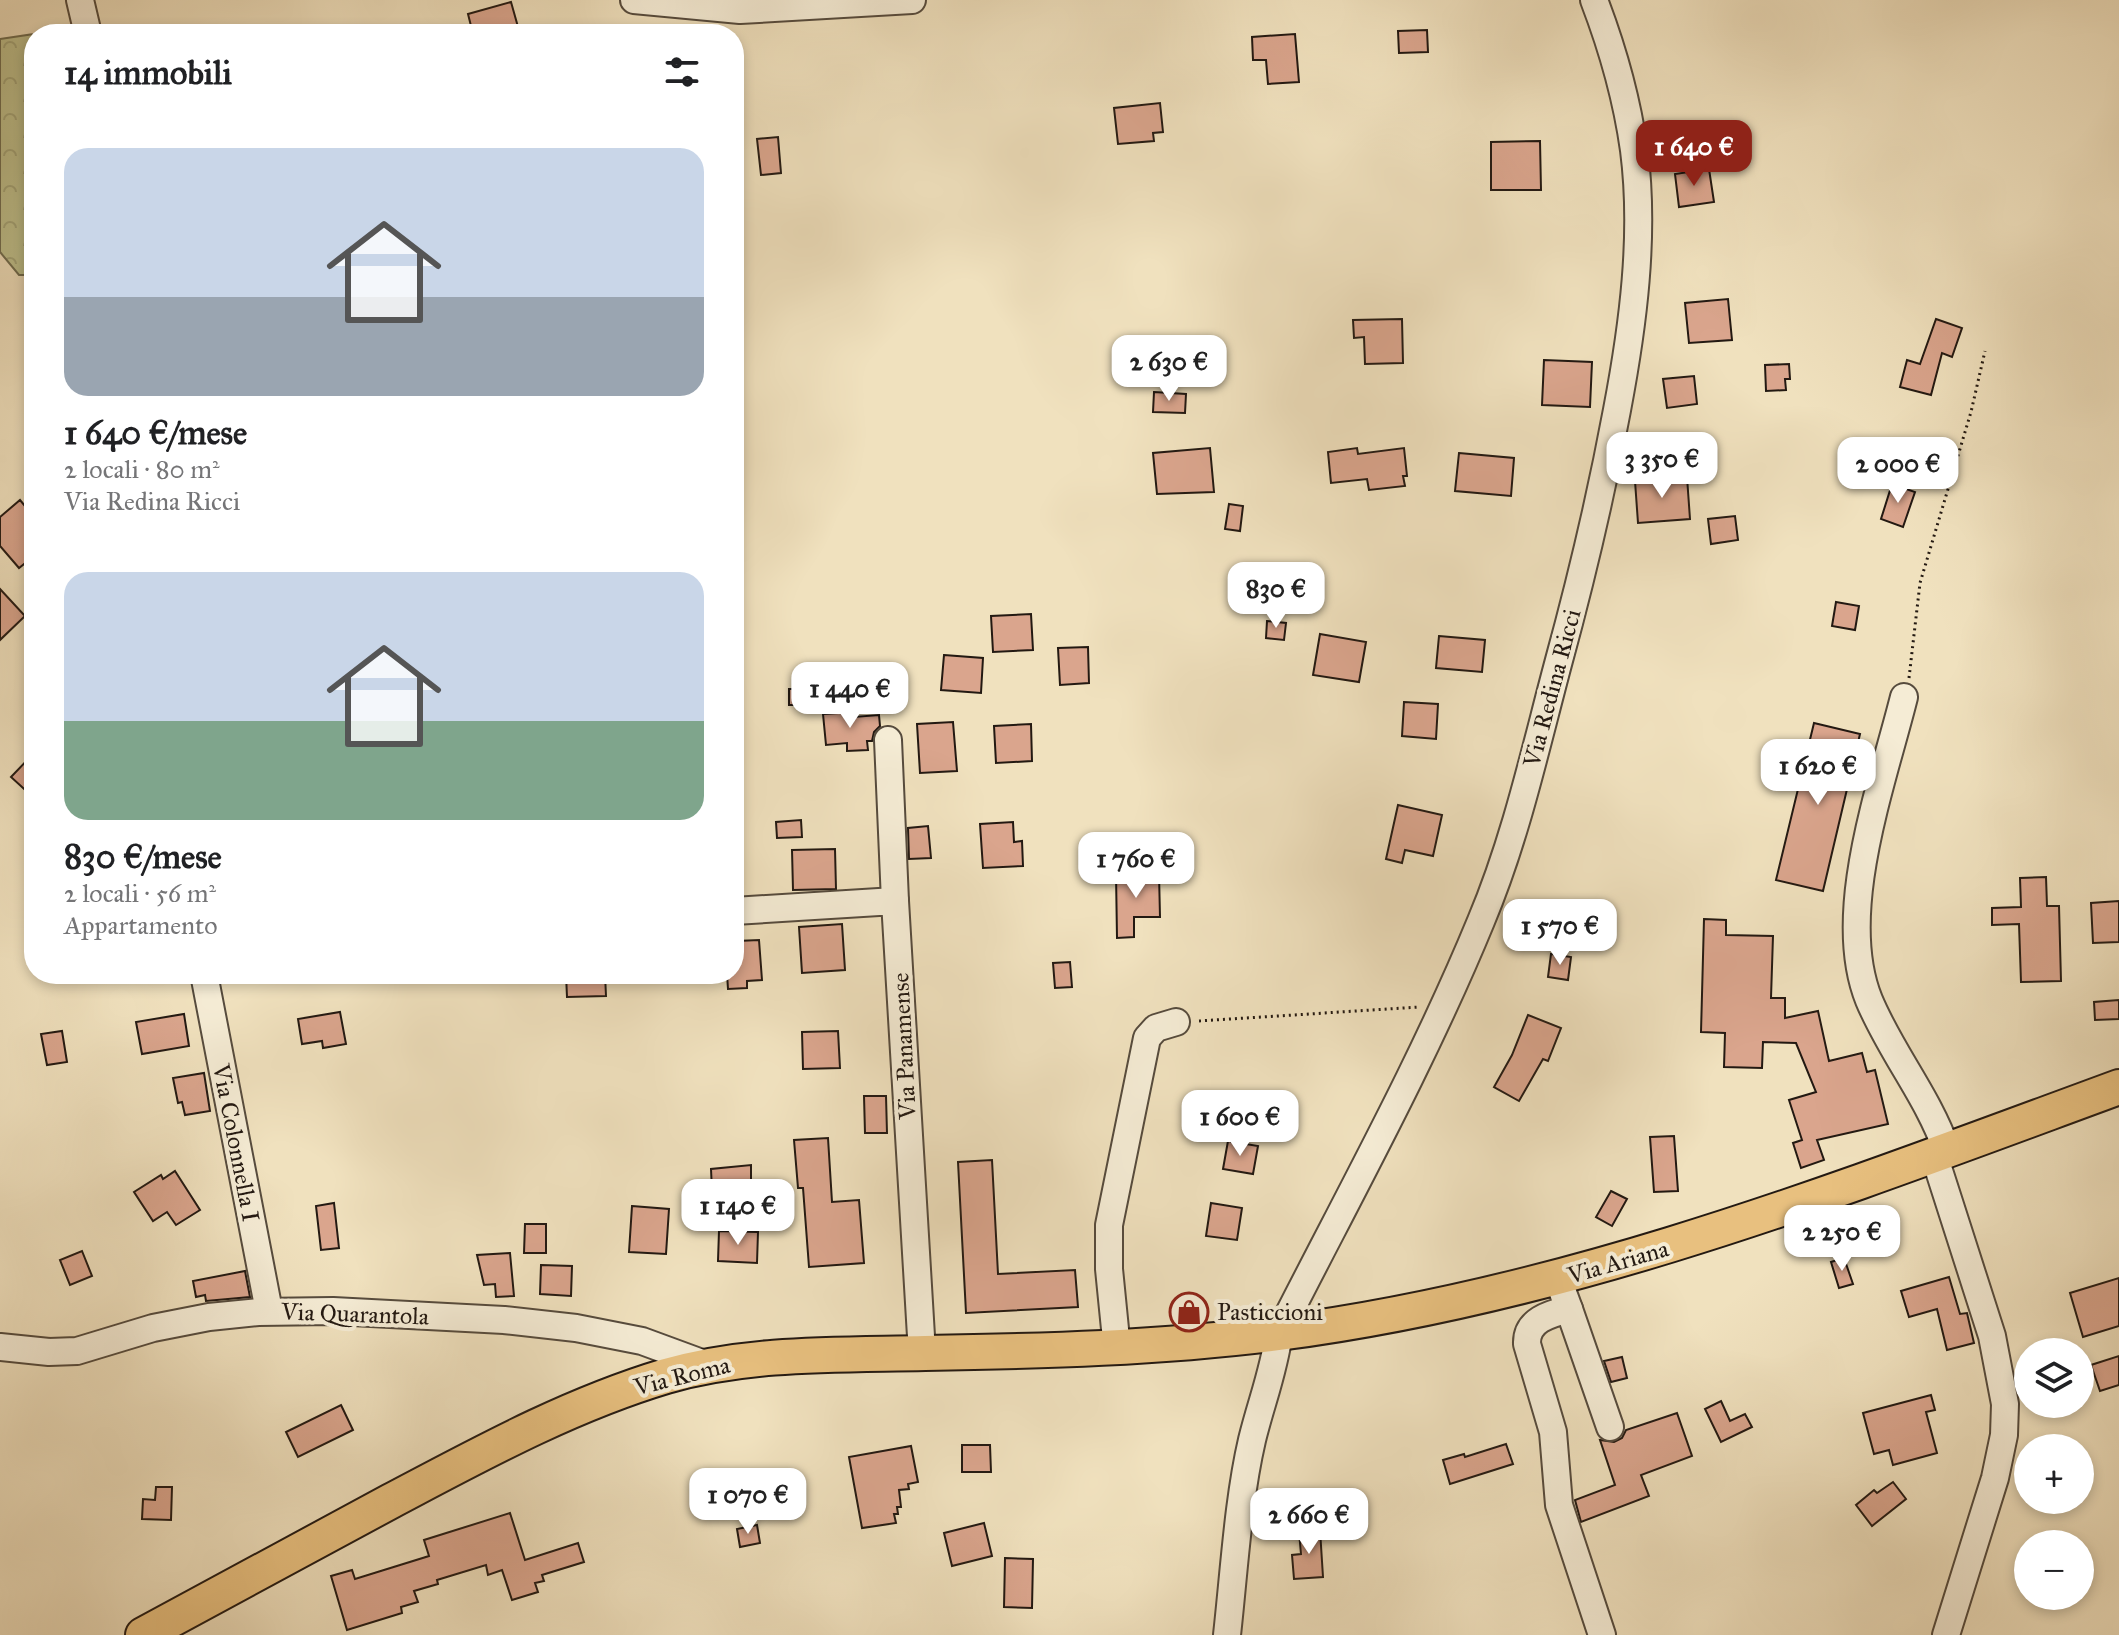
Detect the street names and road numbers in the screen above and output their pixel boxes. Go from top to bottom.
street label: Via Redina Ricci [1516,605,1588,771]
street label: Via Panamense [885,972,923,1121]
street label: Via Colonnella I [206,1060,266,1225]
street label: Via Ariana [1563,1233,1673,1291]
street label: Via Quarantola [280,1296,430,1332]
street label: Via Roma [630,1349,734,1403]

